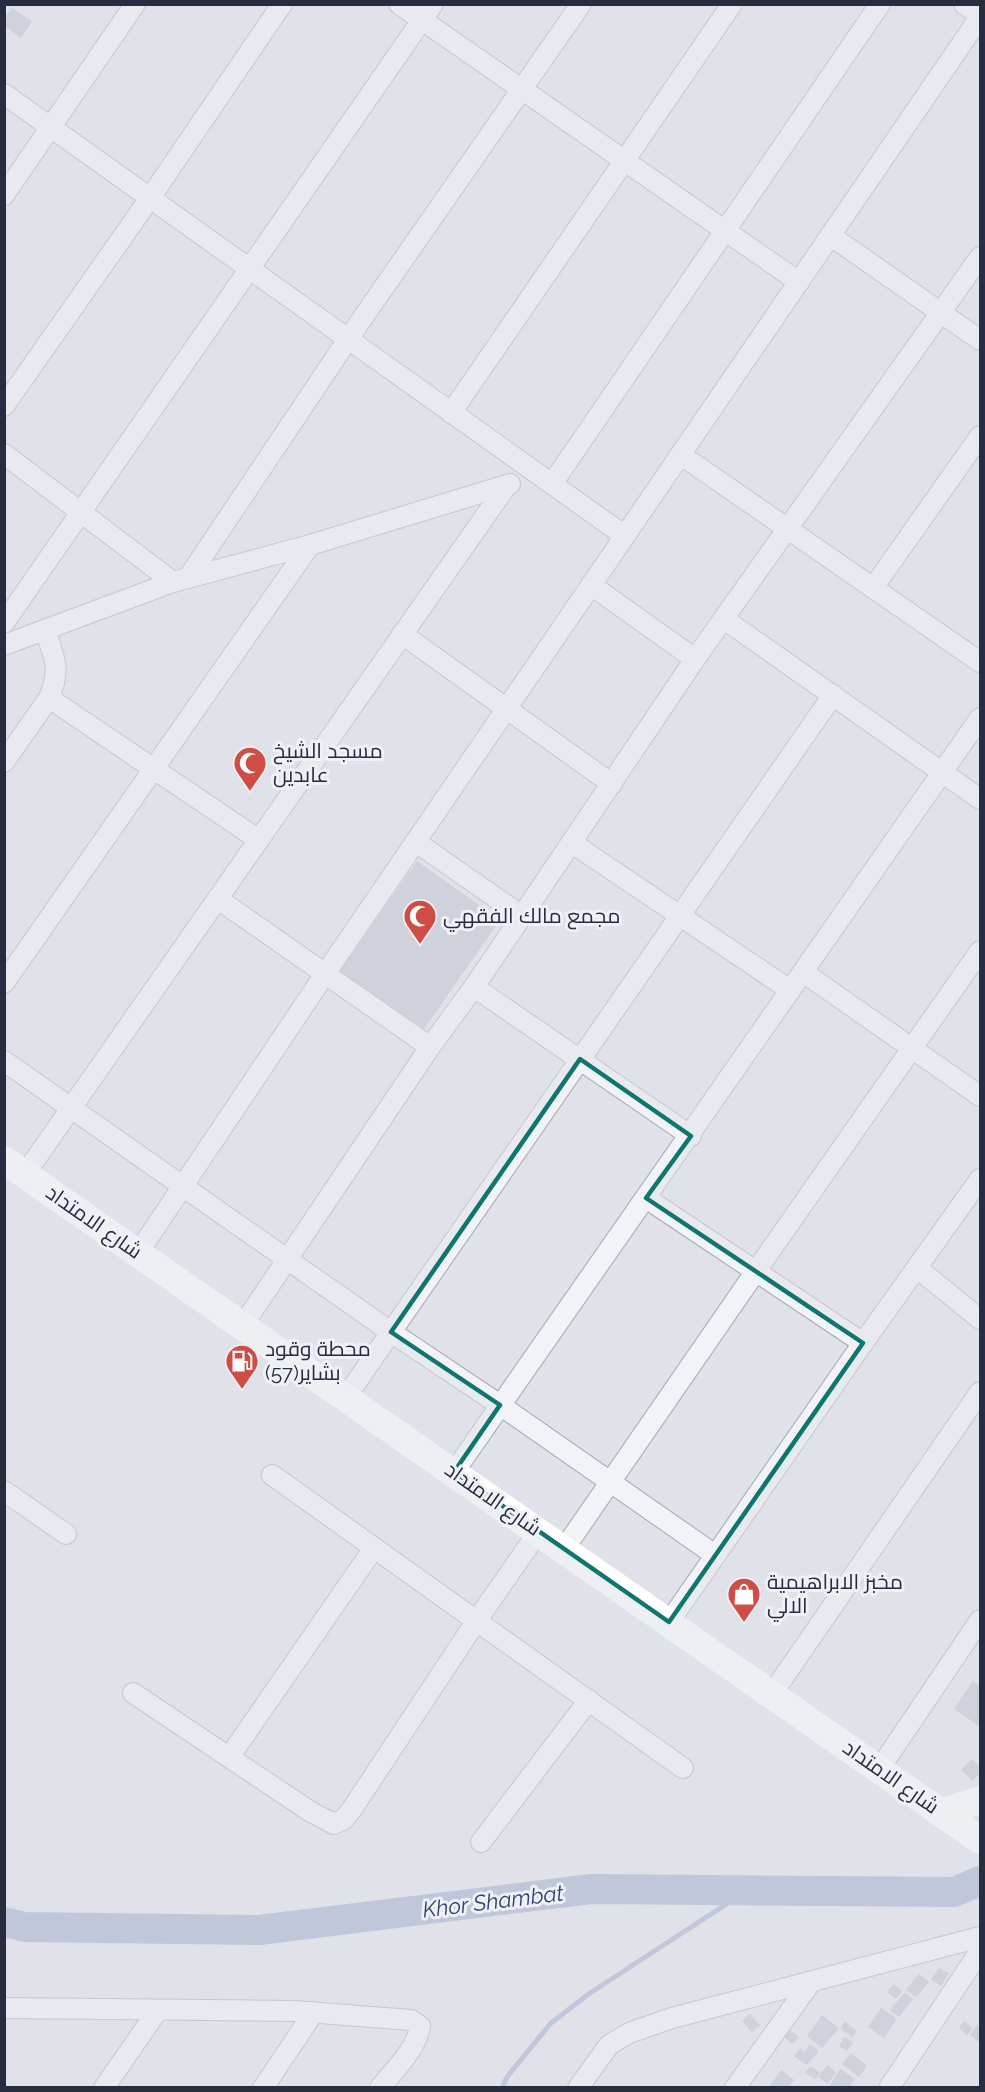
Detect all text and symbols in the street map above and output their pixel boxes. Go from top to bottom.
place label: مسجد الشيخ عابدين [273,738,383,788]
mosque icon: مسجد الشيخ عابدين [232,745,268,792]
mosque icon: مجمع مالك الفقهي [402,898,438,945]
place label: مجمع مالك الفقهي [443,903,621,932]
street label: شارع الامتداد [40,1179,147,1266]
place label: محطة وقود بشاير(57) [265,1336,371,1385]
fuel station icon: محطة وقود بشاير(57) [224,1343,260,1390]
street label: شارع الامتداد [439,1456,546,1543]
place label: مخبز الابراهيمية الالي [767,1569,903,1622]
shop icon: مخبز الابراهيمية الالي [726,1576,762,1623]
street label: شارع الامتداد [837,1734,944,1821]
water label: Khor Shambat [421,1879,566,1923]

